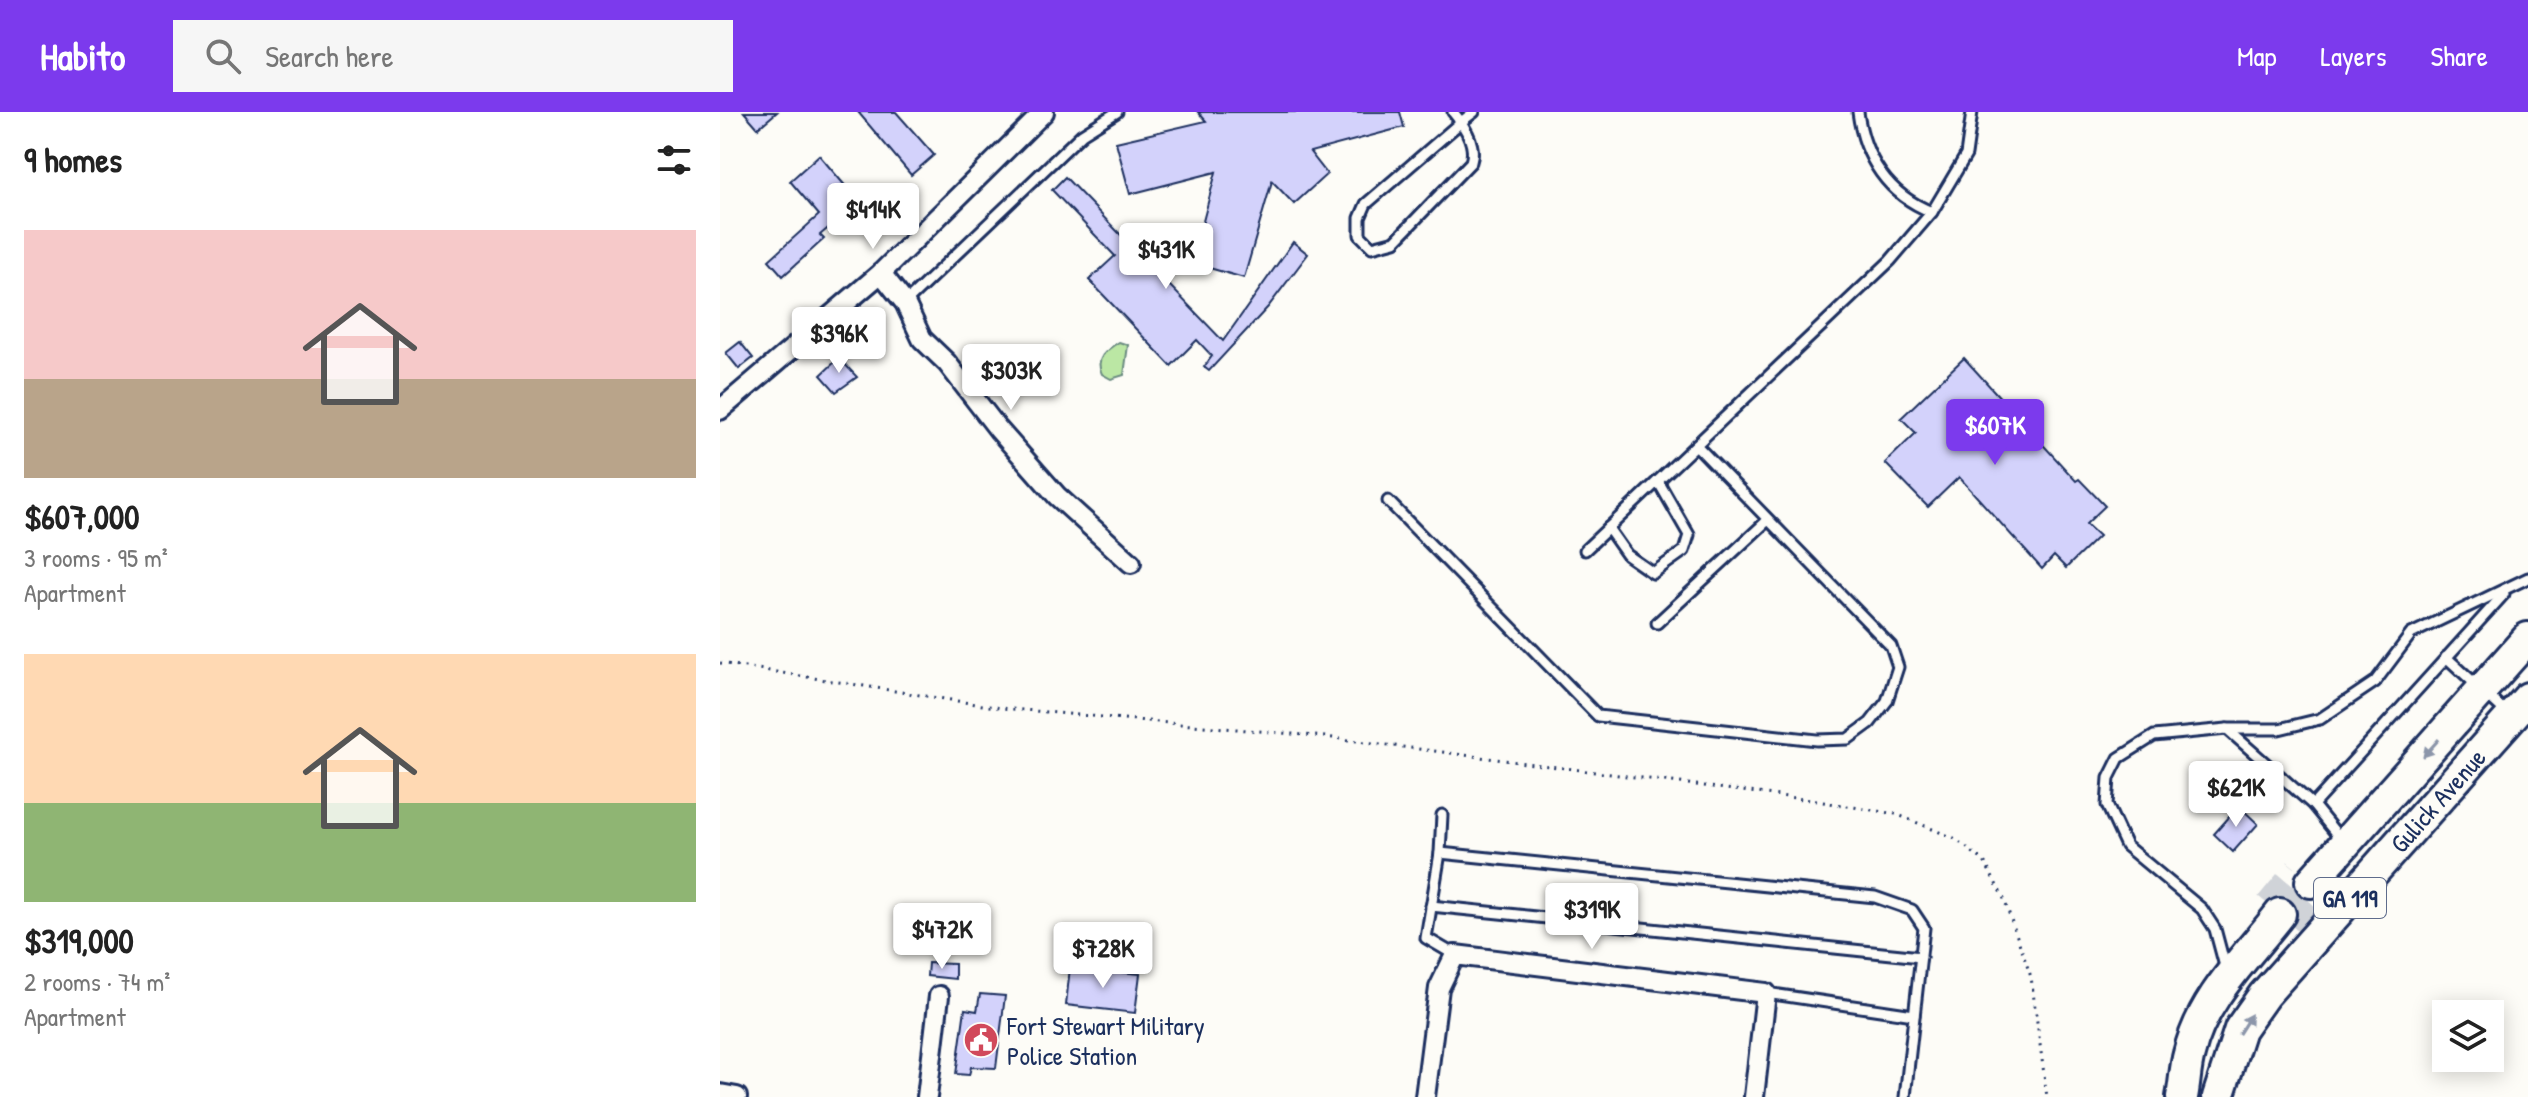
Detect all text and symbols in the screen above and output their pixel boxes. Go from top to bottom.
search box [173,20,733,92]
text: Habito [40,30,125,82]
icon: search [201,34,245,78]
text: Search here [265,36,393,76]
text: Map [2237,37,2277,75]
text: Layers [2321,37,2386,75]
text: Share [2430,37,2488,75]
text: 9 homes [24,137,122,183]
icon: filters [652,138,696,182]
pin: $414K [817,183,929,251]
text: $414K [845,191,901,226]
pin: $431K [1110,223,1222,291]
text: $431K [1137,231,1195,266]
icon: home [288,282,432,426]
pin: $396K [783,307,895,375]
text: $396K [810,315,868,350]
pin: $303K [955,344,1067,412]
text: $303K [980,352,1042,387]
pin: $607K [1939,399,2051,467]
text: $607K [1964,407,2026,442]
text: $607,000 [24,494,139,540]
text: 3 rooms · 95 m² [24,540,168,575]
text: Apartment [24,575,126,610]
icon: home [288,706,432,850]
one-way arrow [2422,738,2440,757]
street label: Gulick Avenue [2382,740,2493,860]
pin: $621K [2180,761,2292,829]
text: $621K [2207,769,2265,804]
road number: GA 119 [2314,878,2386,918]
pin: $319K [1536,883,1648,951]
text: $319K [1563,891,1621,926]
pin: $472K [886,903,998,971]
text: $472K [911,911,973,946]
text: $319,000 [24,918,134,964]
pin: $728K [1047,922,1159,990]
text: $728K [1071,930,1135,965]
text: 2 rooms · 74 m² [24,964,170,999]
text: Apartment [24,999,126,1034]
map controls [2432,1000,2504,1072]
button: layers [2432,1000,2504,1072]
place label: Fort Stewart Military Police Station [1006,1008,1205,1073]
one-way arrow [2237,1014,2252,1035]
public building icon: Fort Stewart Military Police Station [962,1021,1000,1059]

